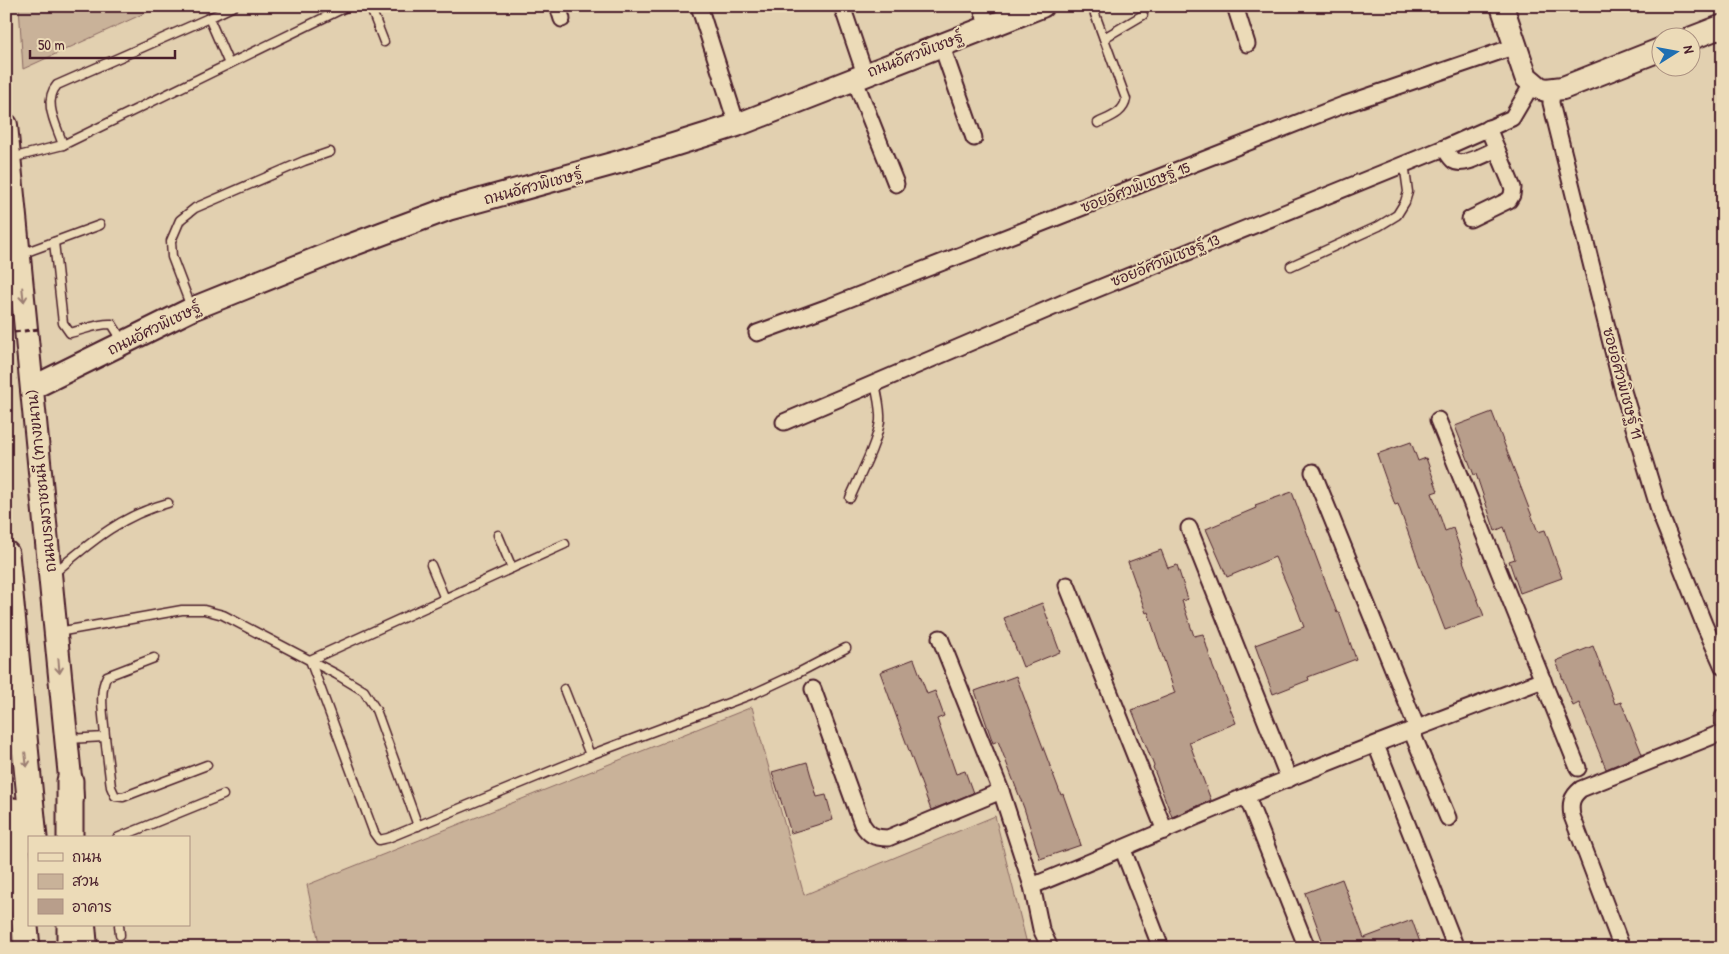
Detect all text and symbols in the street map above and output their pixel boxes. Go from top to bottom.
street label: ถนนอัศวพิเชษฐ์ [864,26,967,82]
scale bar [30,28,175,60]
north arrow [1652,28,1702,78]
text: 50 m [38,34,65,55]
text: N [1679,44,1699,55]
street label: ซอยอัศวพิเชษฐ์ 15 [1077,156,1193,218]
street label: ถนนอัศวพิเชษฐ์ [481,163,585,209]
street label: ซอยอัศวพิเชษฐ์ 13 [1107,228,1223,291]
one-way arrow [18,287,28,303]
street label: ถนนอัศวพิเชษฐ์ [104,296,205,360]
street label: ซอยอัศวพิเชษฐ์ 11 [1598,325,1648,441]
street label: ถนนบรมราชชนนี (ทางขนาน) [21,389,61,573]
one-way arrow [54,658,64,674]
one-way arrow [21,751,31,767]
legend [28,836,190,926]
text: ถนน [72,846,101,867]
text: สวน [72,870,99,891]
text: อาคาร [72,896,112,917]

